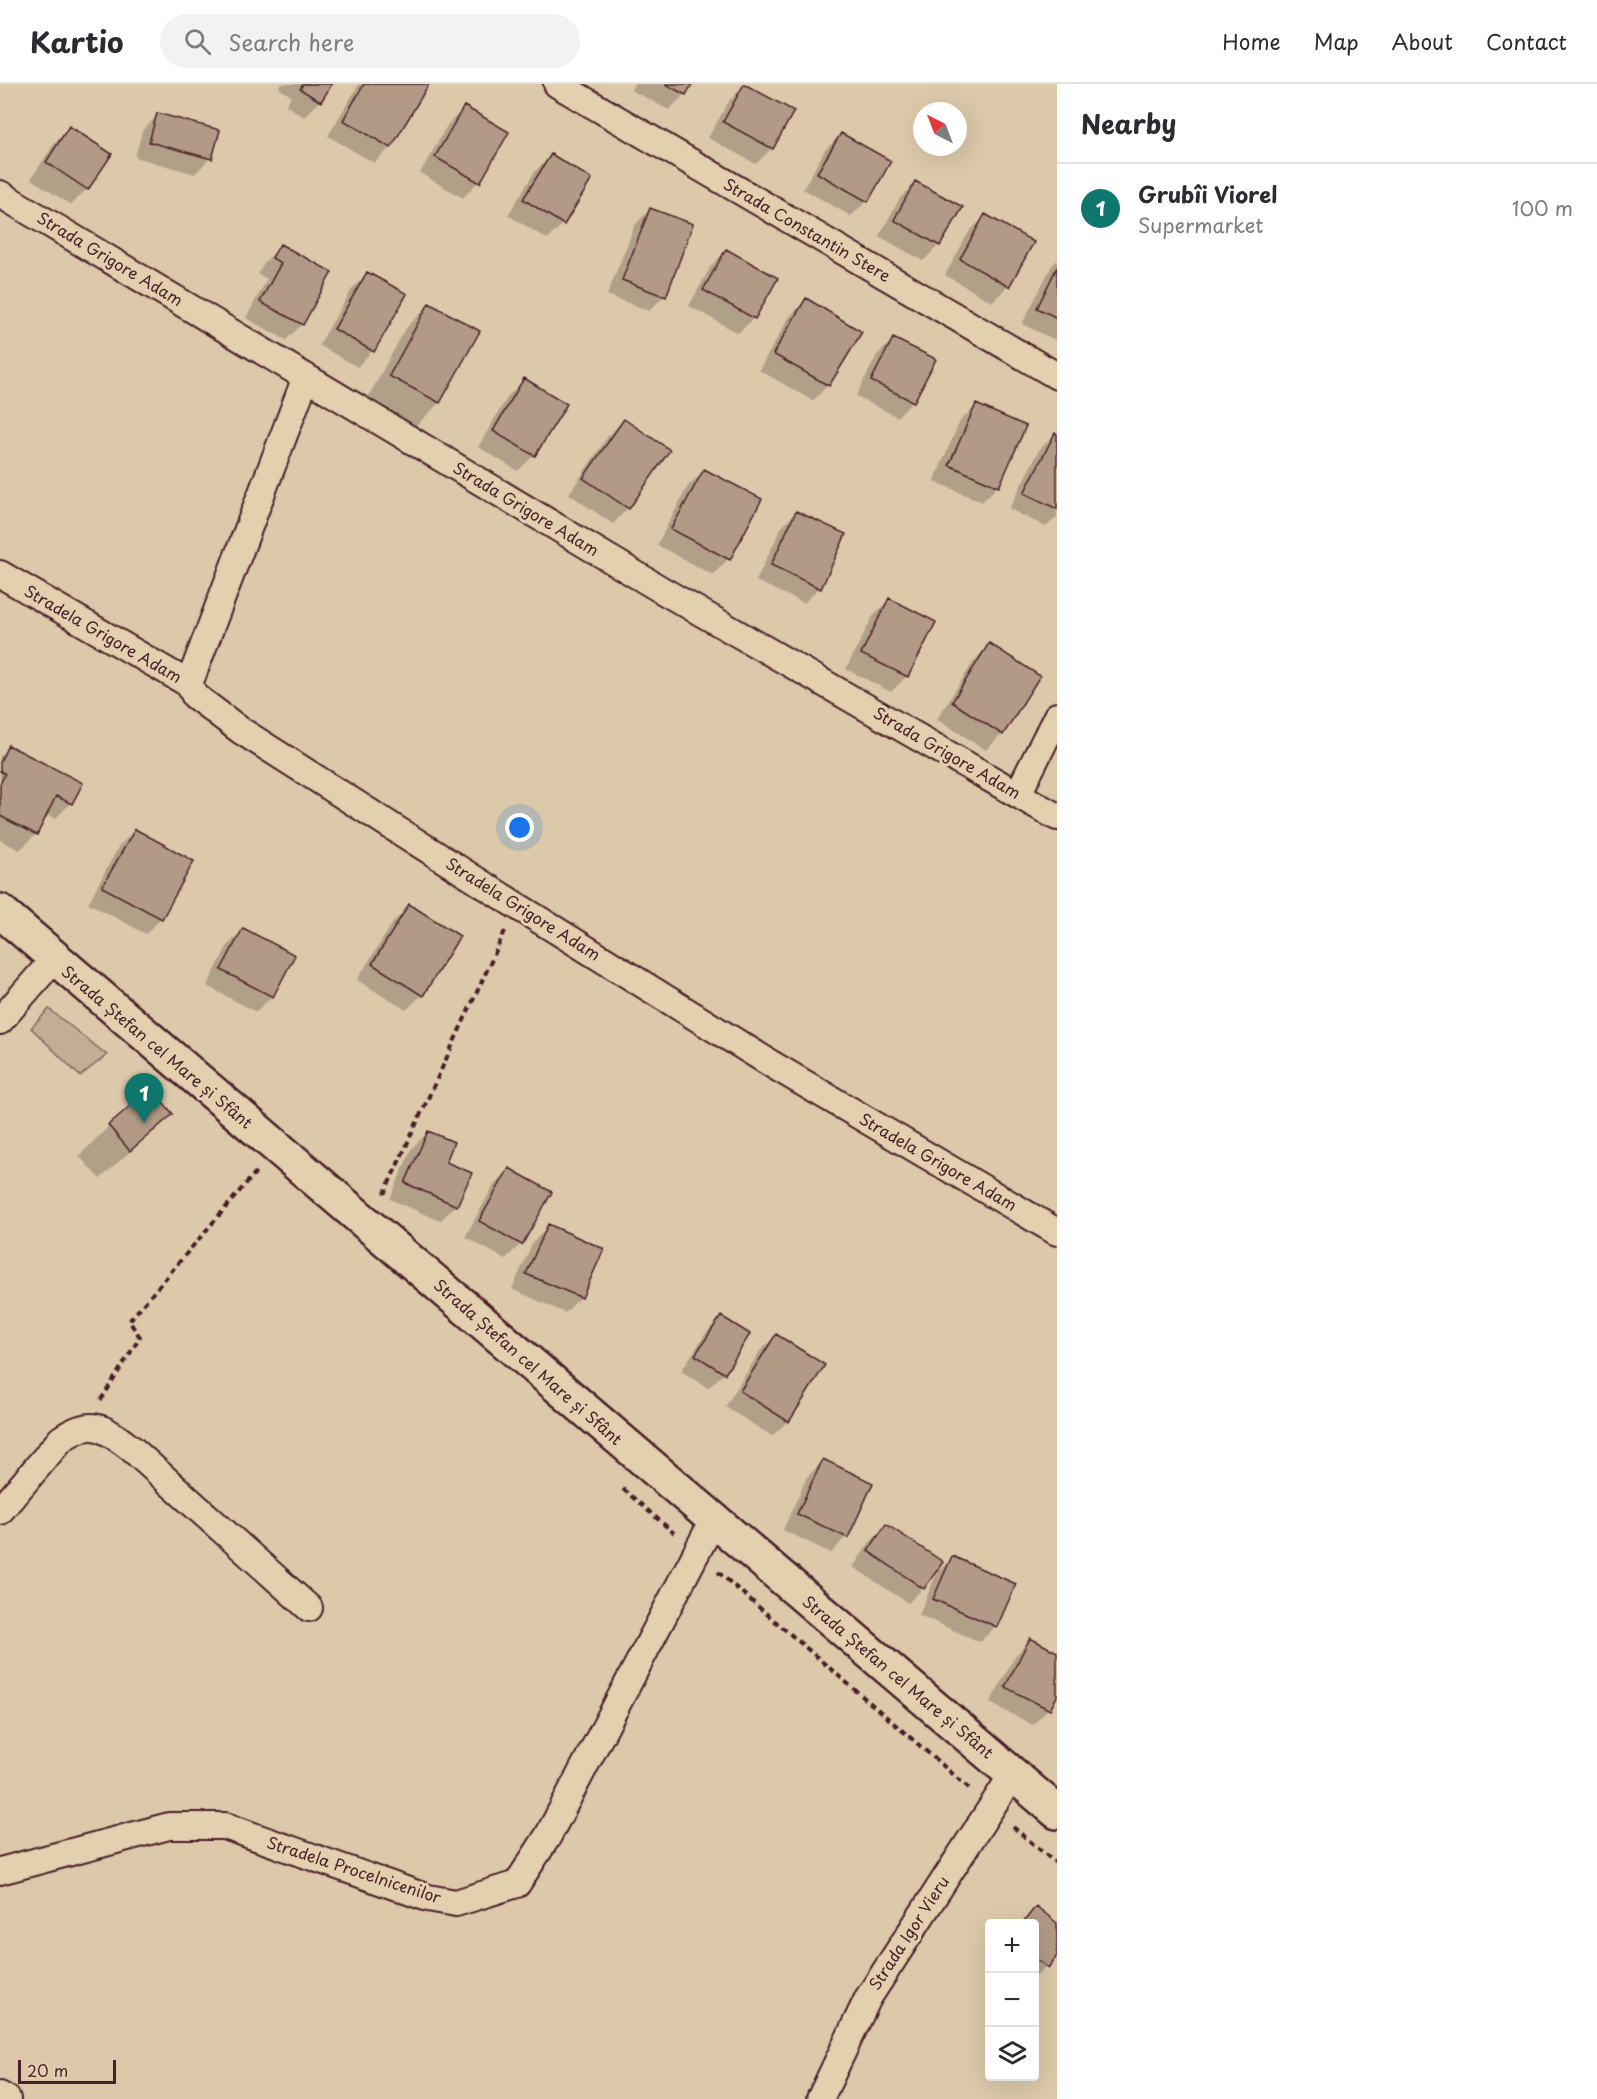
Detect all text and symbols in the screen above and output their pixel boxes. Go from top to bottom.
search box [160,14,580,68]
text: Kartio [30,20,124,63]
icon: search [181,25,214,58]
text: Search here [229,25,354,58]
text: Home [1222,25,1281,57]
text: Map [1314,25,1359,57]
text: About [1392,25,1453,57]
text: Contact [1486,25,1567,57]
north arrow [913,102,967,156]
text: Nearby [1081,104,1176,143]
street label: Strada Constantin Stere [719,171,896,287]
text: Grubîi Viorel [1138,177,1277,210]
text: 1 [1096,193,1105,223]
text: 100 m [1512,193,1573,223]
street label: Strada Grigore Adam [33,205,188,311]
text: Supermarket [1138,210,1264,240]
street label: Strada Grigore Adam [449,455,604,561]
street label: Stradela Grigore Adam [20,578,187,688]
street label: Strada Grigore Adam [869,700,1026,804]
your location [505,813,534,842]
street label: Stradela Grigore Adam [442,851,606,966]
street label: Strada Ștefan cel Mare și Sfânt [57,959,259,1134]
pin: 1 [124,1074,164,1123]
street label: Stradela Grigore Adam [855,1106,1022,1216]
street label: Strada Ștefan cel Mare și Sfânt [429,1272,629,1450]
street label: Strada Ștefan cel Mare și Sfânt [798,1589,1000,1764]
street label: Stradela Procelnicenilor [264,1830,445,1909]
street label: Strada Igor Vieru [862,1871,954,1994]
map controls [985,1919,1039,2081]
button: + [985,1919,1039,1973]
button: − [985,1973,1039,2027]
button: layers [985,2027,1039,2081]
scale bar [18,2057,116,2084]
text: 20 m [27,2058,68,2082]

